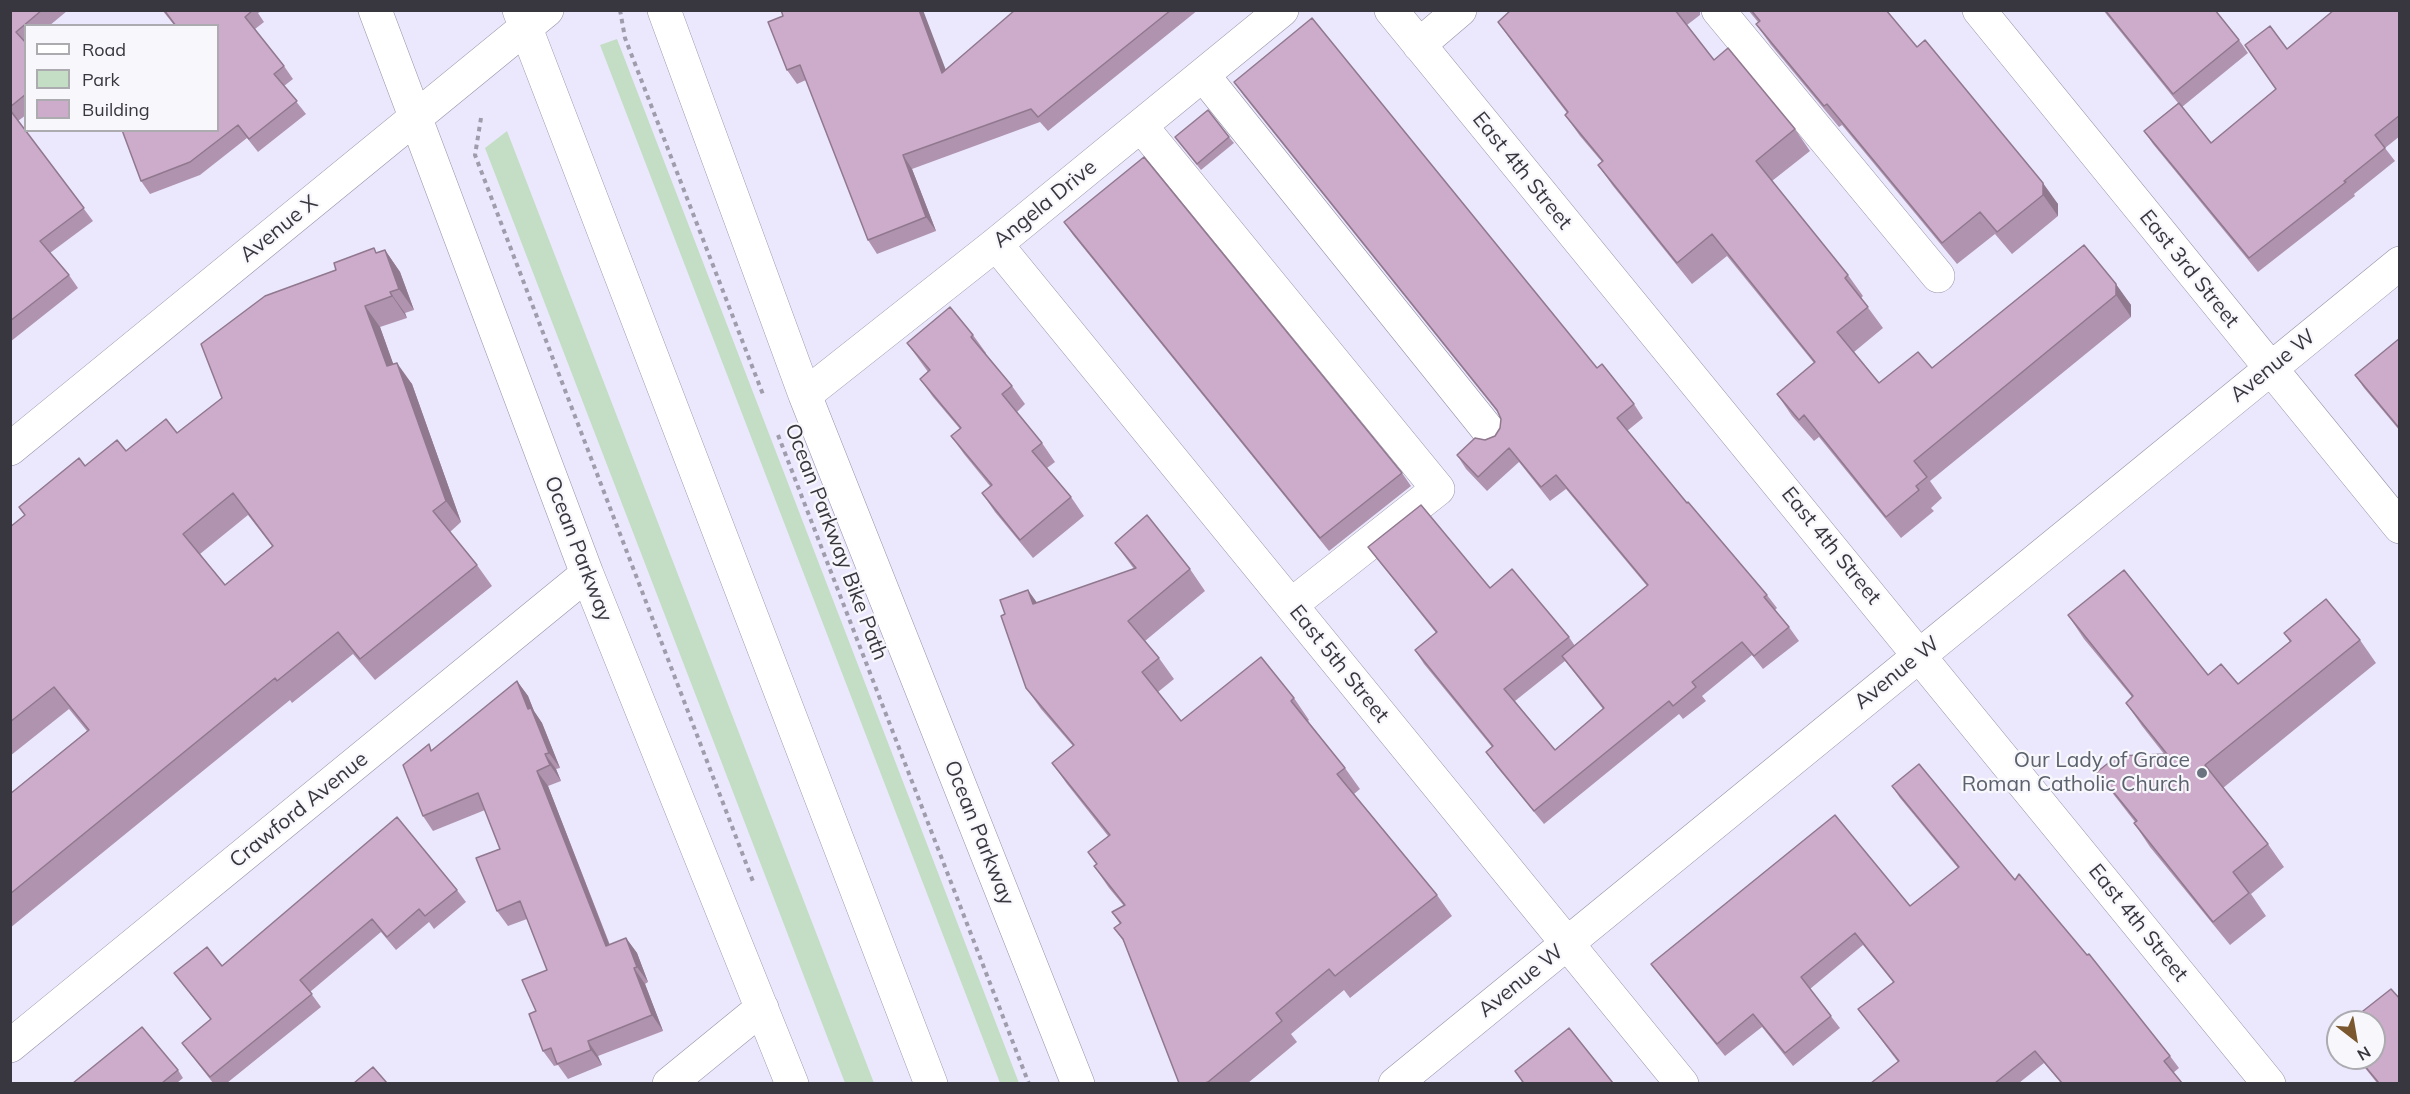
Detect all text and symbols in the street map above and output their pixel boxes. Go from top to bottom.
legend [24,24,219,132]
text: Road [82,38,126,61]
text: Park [82,68,120,91]
text: Building [82,98,150,121]
street label: East 4th Street [1467,107,1577,235]
street label: Angela Drive [988,155,1102,253]
street label: Avenue X [235,190,323,268]
street label: East 3rd Street [2134,205,2244,333]
street label: Avenue W [2225,324,2321,408]
street label: Ocean Parkway Bike Path [779,420,893,664]
street label: Ocean Parkway [539,473,617,625]
street label: East 4th Street [1776,482,1886,610]
street label: East 5th Street [1284,600,1394,728]
street label: Avenue W [1849,631,1945,715]
street label: Crawford Avenue [225,747,373,873]
place label: Our Lady of Grace Roman Catholic Church [1962,748,2190,798]
street label: Ocean Parkway [939,757,1019,909]
marker: Our Lady of Grace Roman Catholic Church [2195,766,2209,780]
street label: East 4th Street [2083,859,2193,987]
street label: Avenue W [1473,939,1569,1023]
north arrow [2326,1010,2386,1070]
text: N [2354,1042,2375,1065]

